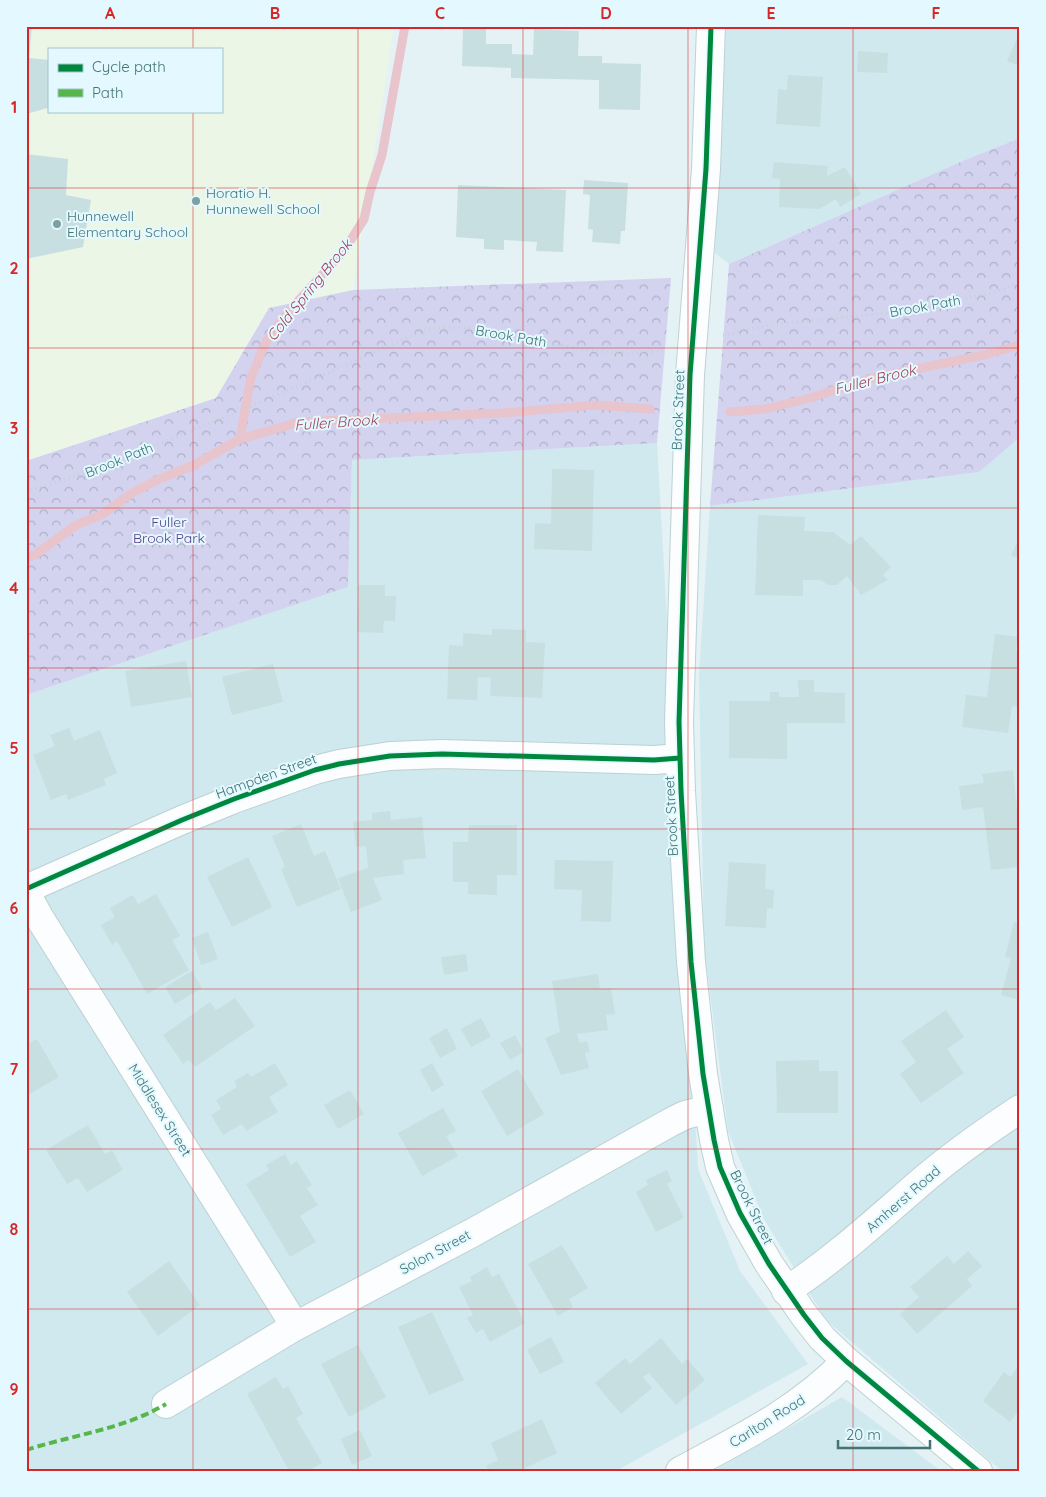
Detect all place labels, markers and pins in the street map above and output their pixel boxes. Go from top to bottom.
place label: Horatio H. Hunnewell School [206,184,320,218]
marker: Horatio H. Hunnewell School [190,195,202,207]
place label: Hunnewell Elementary School [67,207,188,241]
marker: Hunnewell Elementary School [51,218,63,230]

